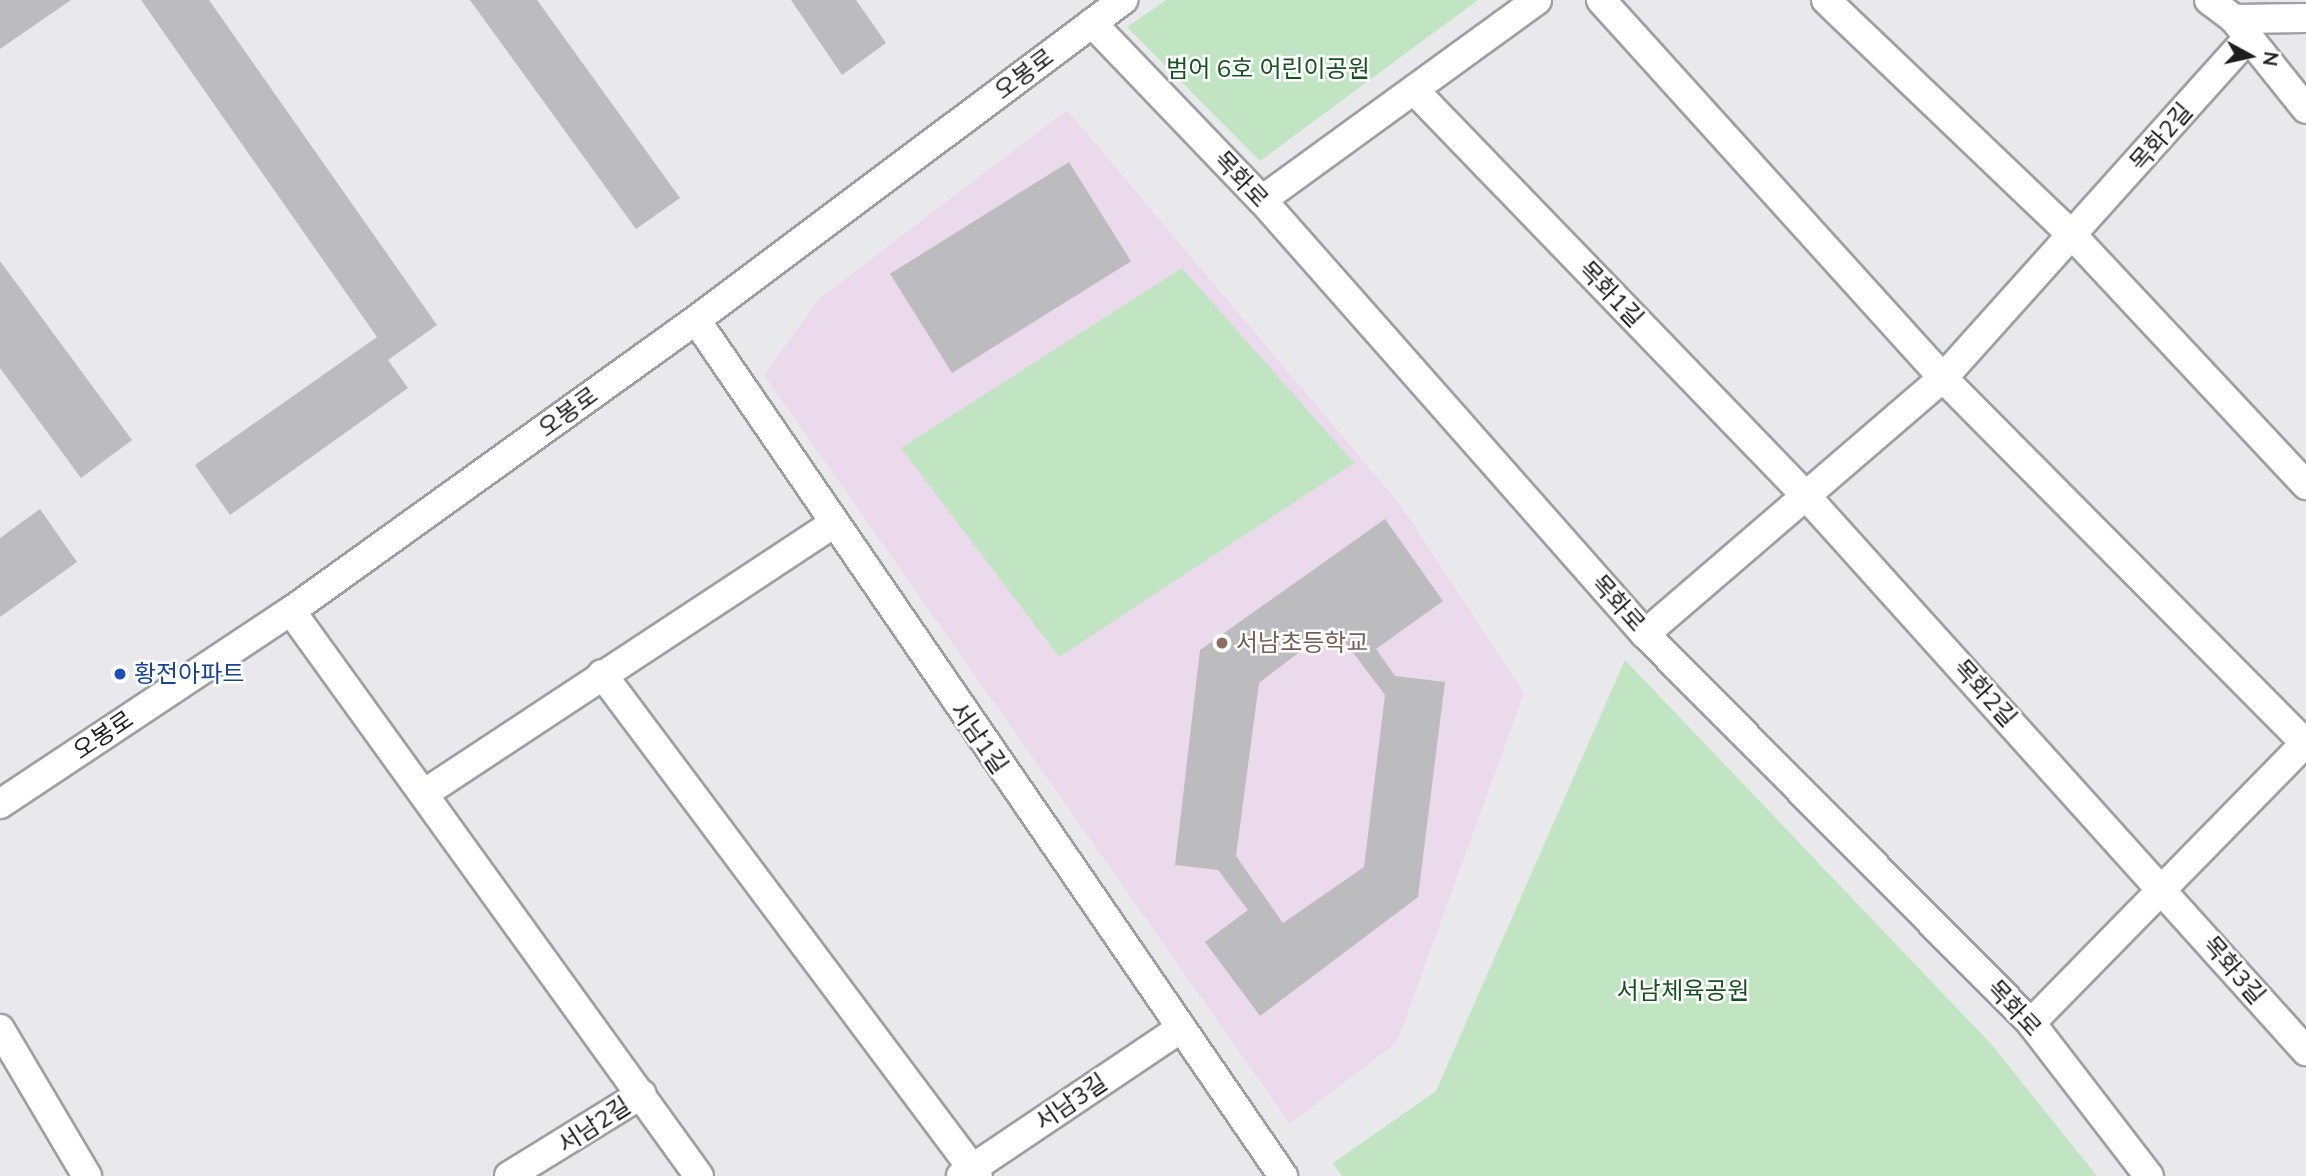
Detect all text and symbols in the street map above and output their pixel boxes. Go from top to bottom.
north arrow [2215,21,2285,91]
street label: 오봉로 [989,43,1059,105]
text: N [2258,50,2284,68]
park label: 범어 6호 어린이공원 [1166,55,1370,83]
street label: 목화2길 [2124,97,2198,177]
street label: 목화로 [1208,145,1274,213]
street label: 목화1길 [1573,255,1649,333]
street label: 오봉로 [533,381,603,443]
street label: 목화로 [1585,569,1651,637]
place label: 서남초등학교 [1236,629,1368,657]
marker: 서남초등학교 [1214,635,1230,651]
street label: 목화2길 [1947,653,2023,733]
place label: 황전아파트 [134,660,244,688]
marker: 황전아파트 [112,666,128,682]
street label: 서남1길 [944,697,1014,779]
street label: 오봉로 [67,705,139,765]
street label: 목화3길 [2197,930,2271,1010]
street label: 목화로 [1981,974,2047,1042]
park label: 서남체육공원 [1617,977,1749,1005]
street label: 서남3길 [1030,1068,1112,1136]
street label: 서남2길 [552,1091,636,1159]

